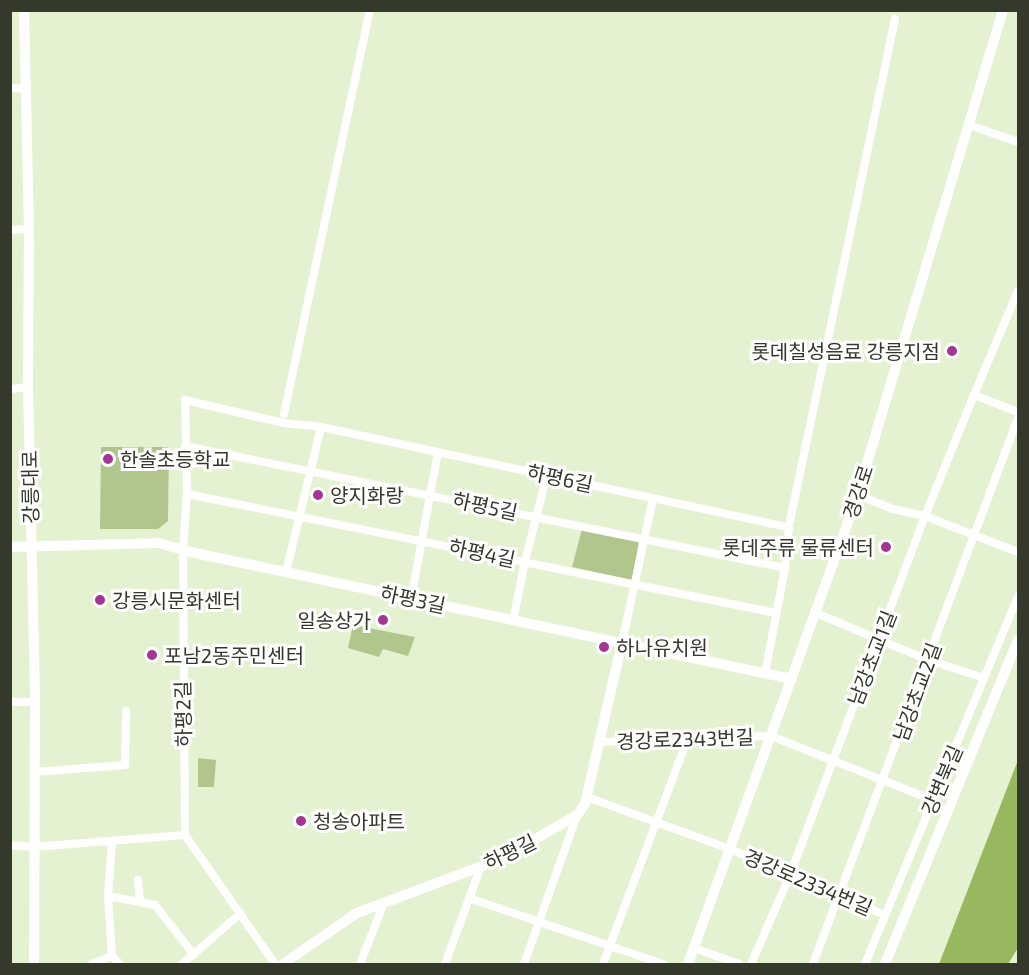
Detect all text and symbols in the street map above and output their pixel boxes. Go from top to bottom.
place label: 롯데칠성음료 강릉지점 [752,339,940,363]
marker: 롯데칠성음료 강릉지점 [945,344,959,358]
place label: 한솔초등학교 [120,447,230,471]
street label: 강릉대로 [17,450,43,524]
marker: 한솔초등학교 [101,452,115,466]
street label: 하평6길 [525,459,595,497]
street label: 경강로 [838,462,878,522]
place label: 양지화랑 [330,483,404,507]
street label: 하평5길 [450,487,520,525]
marker: 양지화랑 [311,488,325,502]
street label: 하평4길 [446,534,518,572]
place label: 롯데주류 물류센터 [722,535,874,559]
marker: 롯데주류 물류센터 [879,540,893,554]
street label: 하평3길 [378,580,448,618]
place label: 강릉시문화센터 [112,588,241,612]
marker: 강릉시문화센터 [93,593,107,607]
street label: 남강초교1길 [843,607,901,709]
place label: 일송상가 [297,608,371,632]
marker: 일송상가 [376,613,390,627]
place label: 하나유치원 [616,635,708,659]
street label: 남강초교2길 [888,639,946,745]
marker: 하나유치원 [597,640,611,654]
place label: 포남2동주민센터 [164,643,304,667]
marker: 포남2동주민센터 [145,648,159,662]
street label: 하평2길 [170,681,196,747]
street label: 경강로2343번길 [616,725,754,753]
street label: 강변북길 [917,741,967,819]
place label: 청송아파트 [313,809,405,833]
marker: 청송아파트 [294,814,308,828]
street label: 하평길 [480,829,540,875]
street label: 경강로2334번길 [740,844,876,920]

